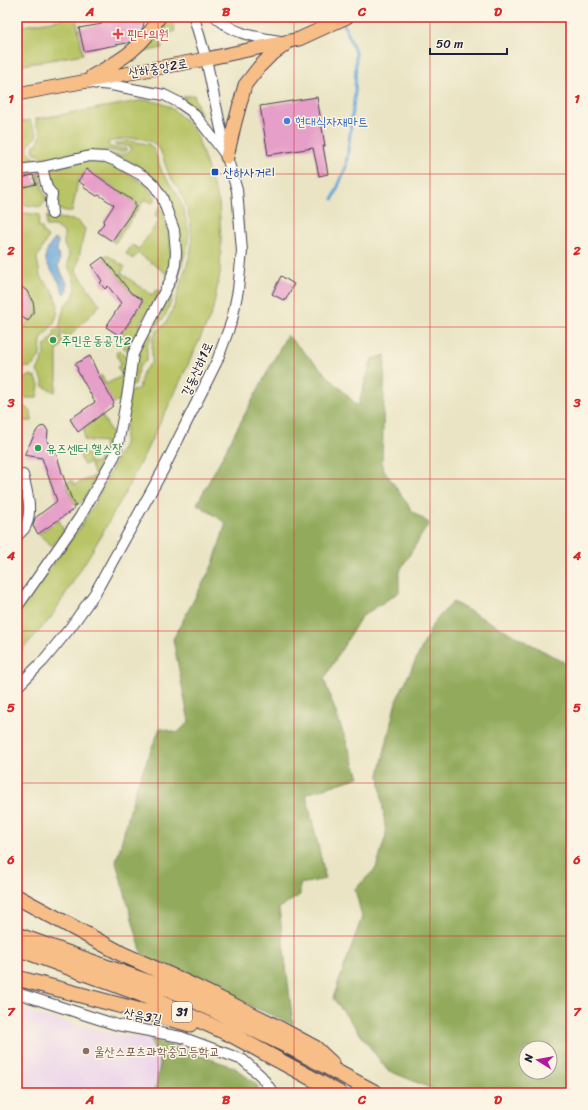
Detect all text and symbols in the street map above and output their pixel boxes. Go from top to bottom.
text: A [85,0,94,23]
text: B [222,0,231,23]
text: C [357,0,367,23]
text: D [494,0,502,23]
place label: 핀다의원 [127,23,169,46]
marker: 핀다의원 [112,28,124,40]
scale bar [430,30,507,56]
text: 50 m [436,33,463,55]
street label: 산하중앙2로 [127,51,189,85]
text: 1 [8,87,14,110]
text: 1 [574,87,580,110]
place label: 현대식자재마트 [295,110,368,133]
marker: 현대식자재마트 [282,116,292,126]
place label: 산하사거리 [223,161,275,184]
marker: 산하사거리 [210,167,220,177]
text: 2 [6,239,15,262]
text: 2 [572,239,581,262]
place label: 주민운동공간2 [61,329,132,352]
marker: 주민운동공간2 [48,335,58,345]
street label: 강동산하1로 [175,338,219,400]
text: 3 [6,391,15,414]
text: 3 [572,391,581,414]
place label: 유즈센터 헬스장 [46,437,123,460]
marker: 유즈센터 헬스장 [33,443,43,453]
text: 4 [6,544,16,567]
text: 4 [572,544,582,567]
text: 5 [7,696,15,719]
text: 5 [573,696,581,719]
text: 6 [6,848,15,871]
text: 6 [572,848,581,871]
text: 7 [7,1000,16,1023]
text: 7 [573,1000,582,1023]
street label: 산음3길 [122,1001,164,1031]
road number: 31 [172,1002,192,1022]
place label: 울산스포츠과학중고등학교 [94,1040,220,1063]
north arrow [518,1040,558,1080]
marker: 울산스포츠과학중고등학교 [81,1046,91,1056]
text: N [518,1052,539,1065]
text: A [85,1088,94,1110]
text: B [222,1088,231,1110]
text: C [357,1088,367,1110]
text: D [494,1088,502,1110]

